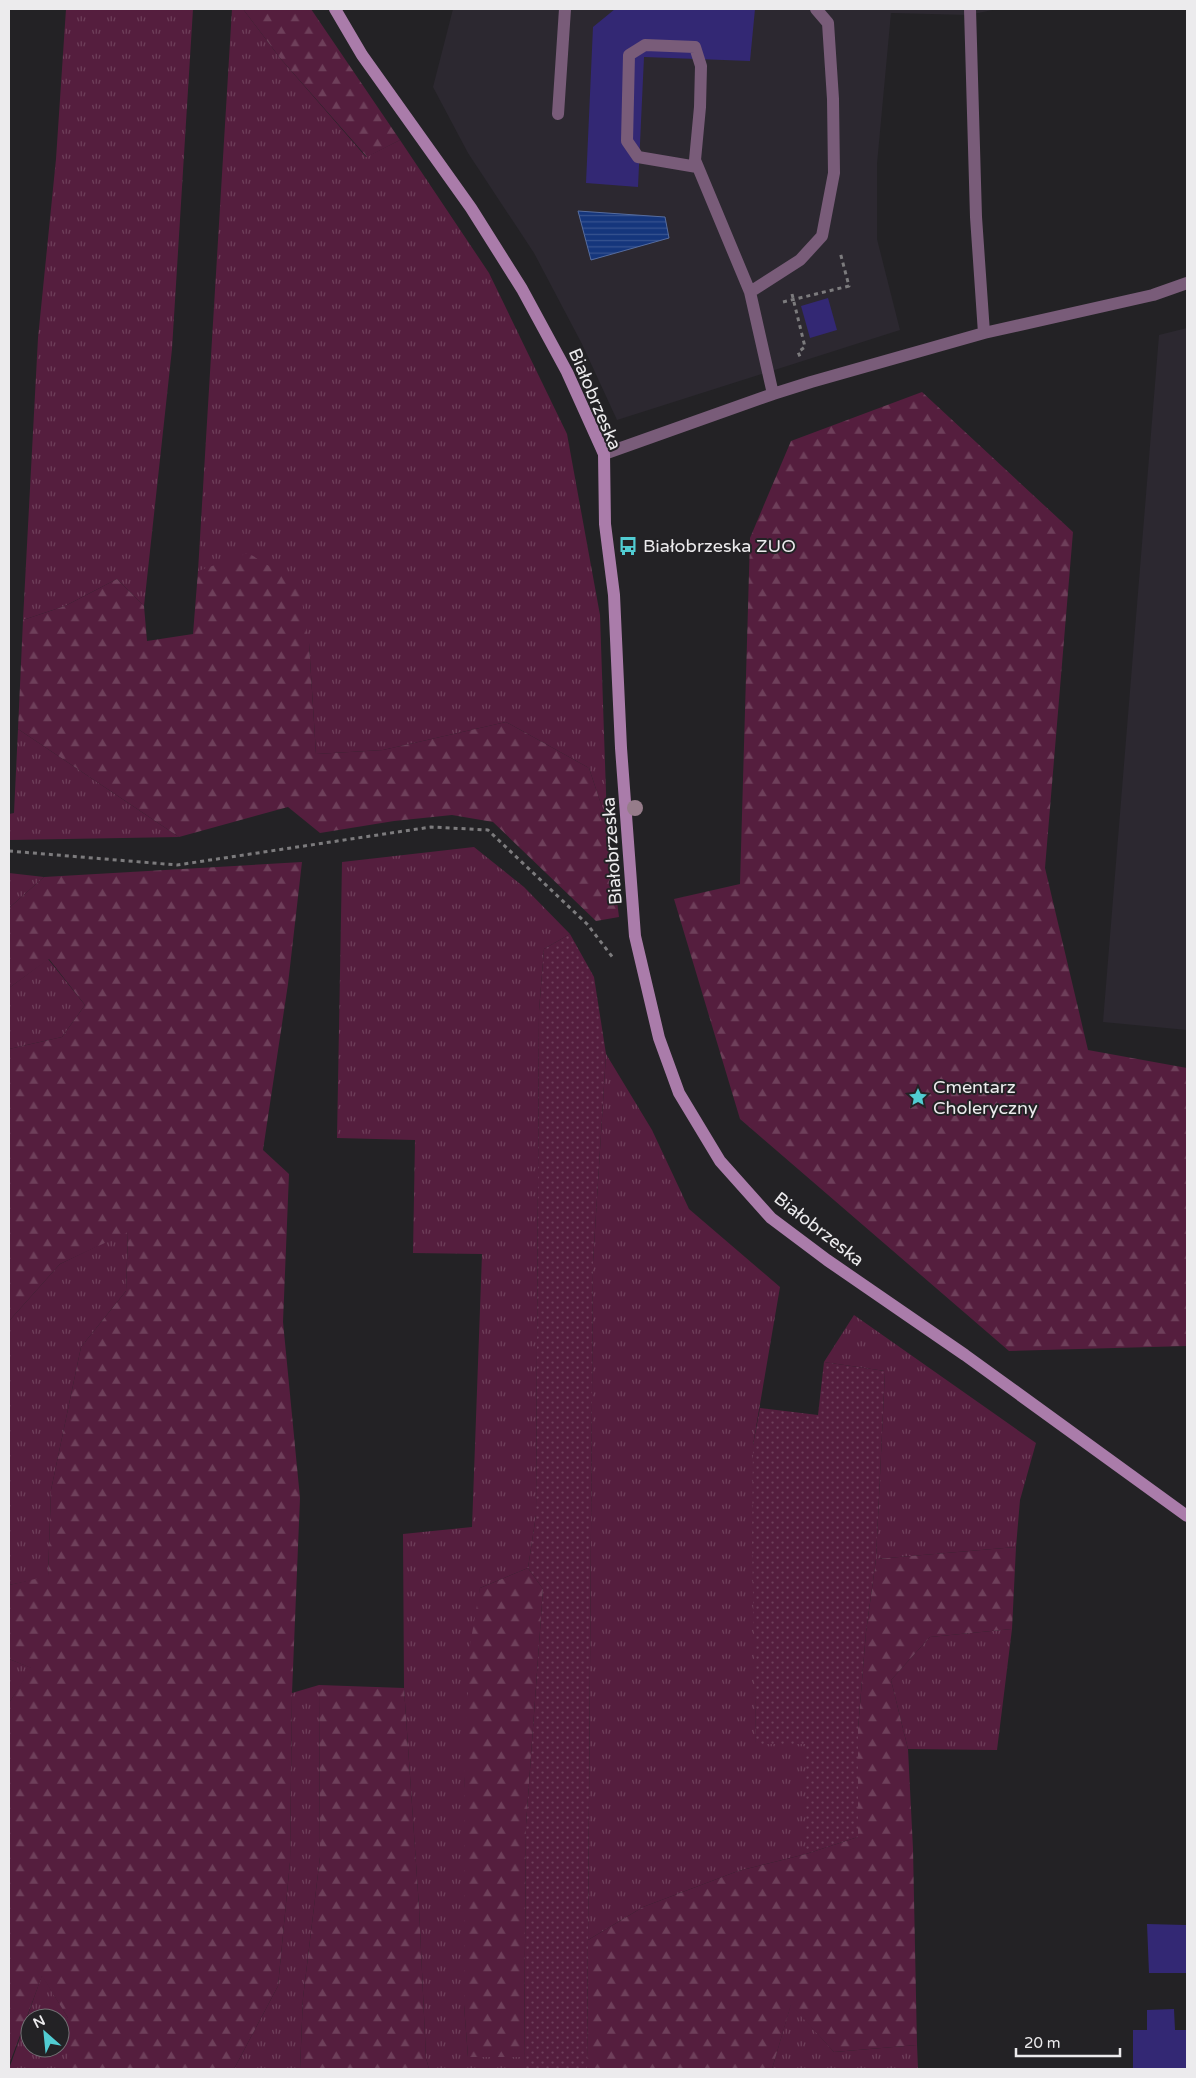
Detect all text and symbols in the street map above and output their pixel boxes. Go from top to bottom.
street label: Białobrzeska [564,345,626,453]
bus stop icon: Białobrzeska ZUO [617,535,639,557]
place label: Białobrzeska ZUO [643,535,796,557]
street label: Białobrzeska [597,796,627,906]
place label: Cmentarz Choleryczny [933,1076,1038,1119]
place icon: Cmentarz Choleryczny [907,1086,929,1108]
street label: Białobrzeska [770,1187,868,1271]
north arrow [20,2008,70,2058]
text: N [30,2012,48,2032]
scale bar [1016,2026,1120,2058]
text: 20 m [1024,2034,1061,2052]

